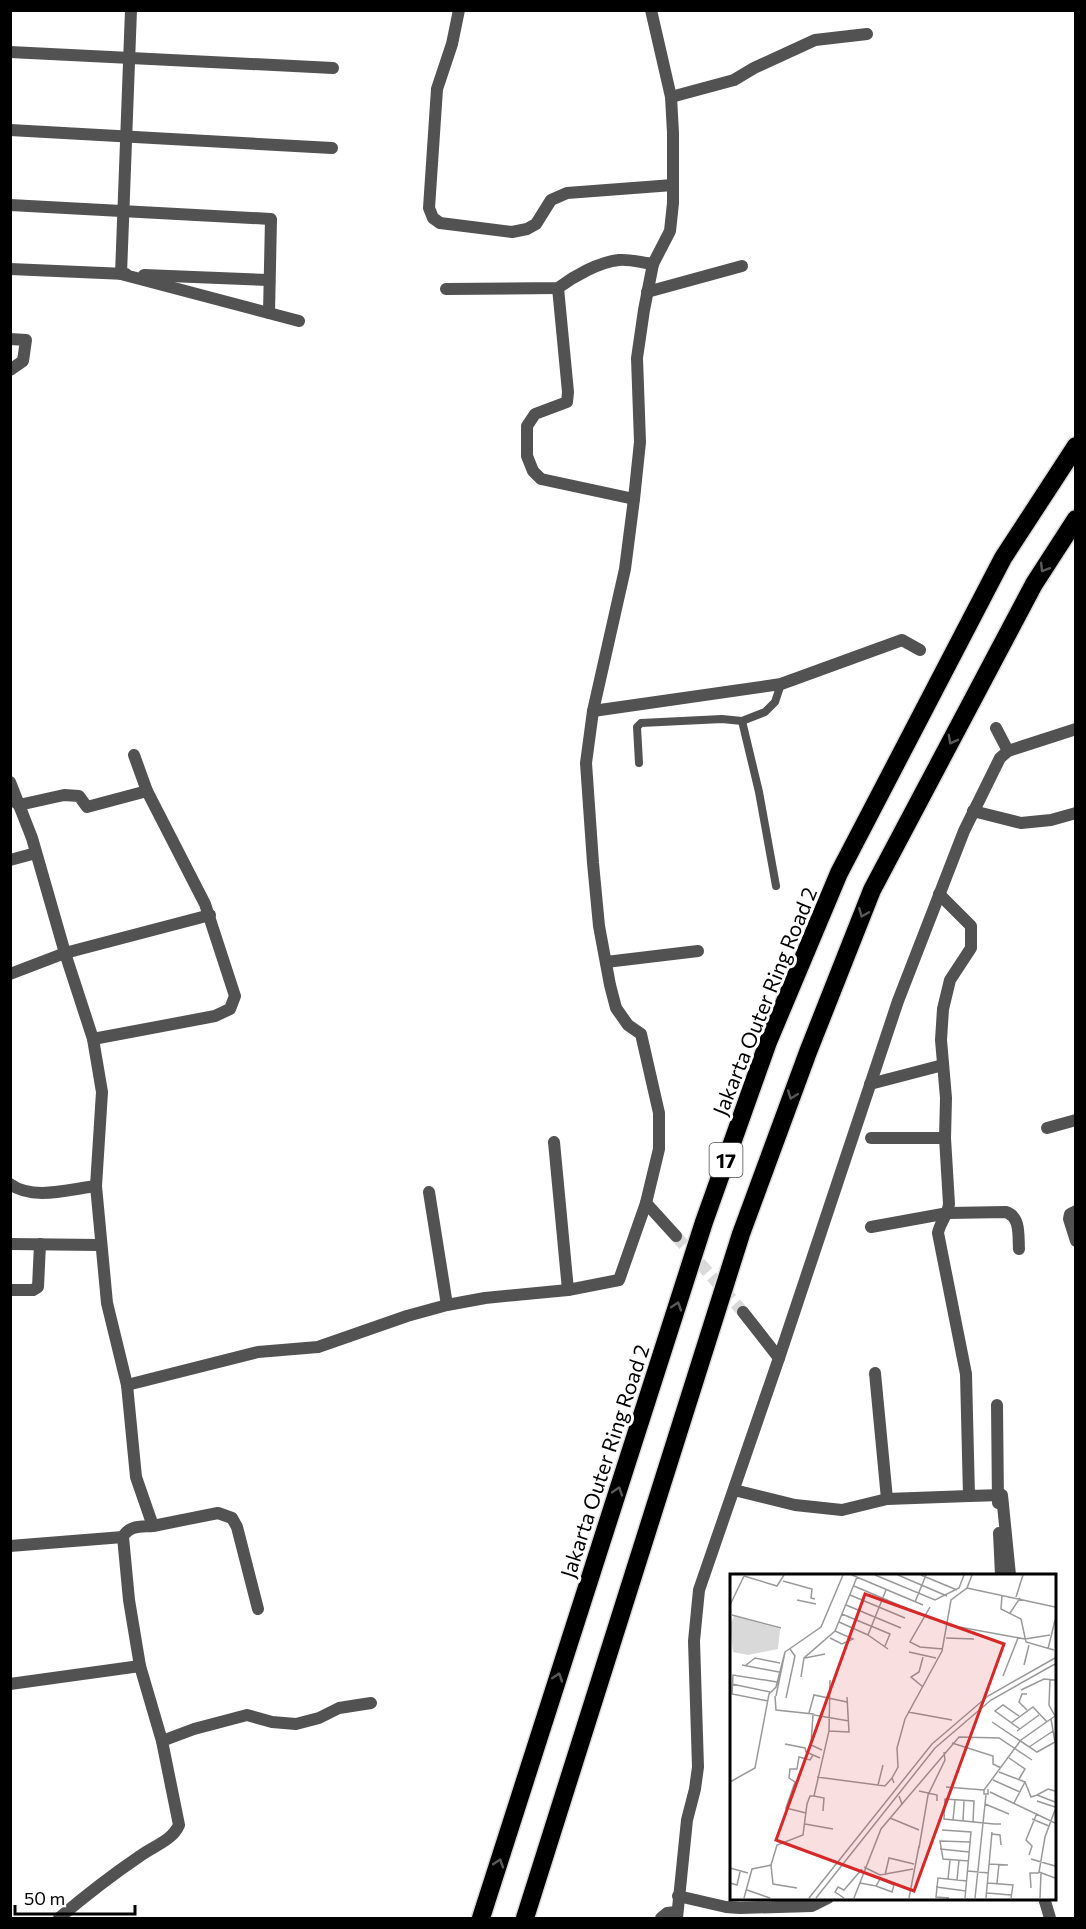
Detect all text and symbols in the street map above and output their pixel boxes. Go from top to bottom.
one-way arrow [1041,562,1052,573]
one-way arrow [948,734,959,744]
street label: Jakarta Outer Ring Road 2 [707,883,821,1119]
one-way arrow [858,907,870,918]
one-way arrow [787,1089,799,1100]
road number: 17 [710,1143,742,1177]
one-way arrow [670,1301,682,1312]
street label: Jakarta Outer Ring Road 2 [554,1341,654,1581]
one-way arrow [611,1486,623,1497]
inset map [730,1574,1056,1899]
one-way arrow [551,1672,564,1683]
one-way arrow [492,1858,504,1869]
scale bar [15,1878,135,1916]
text: 50 m [24,1887,65,1909]

